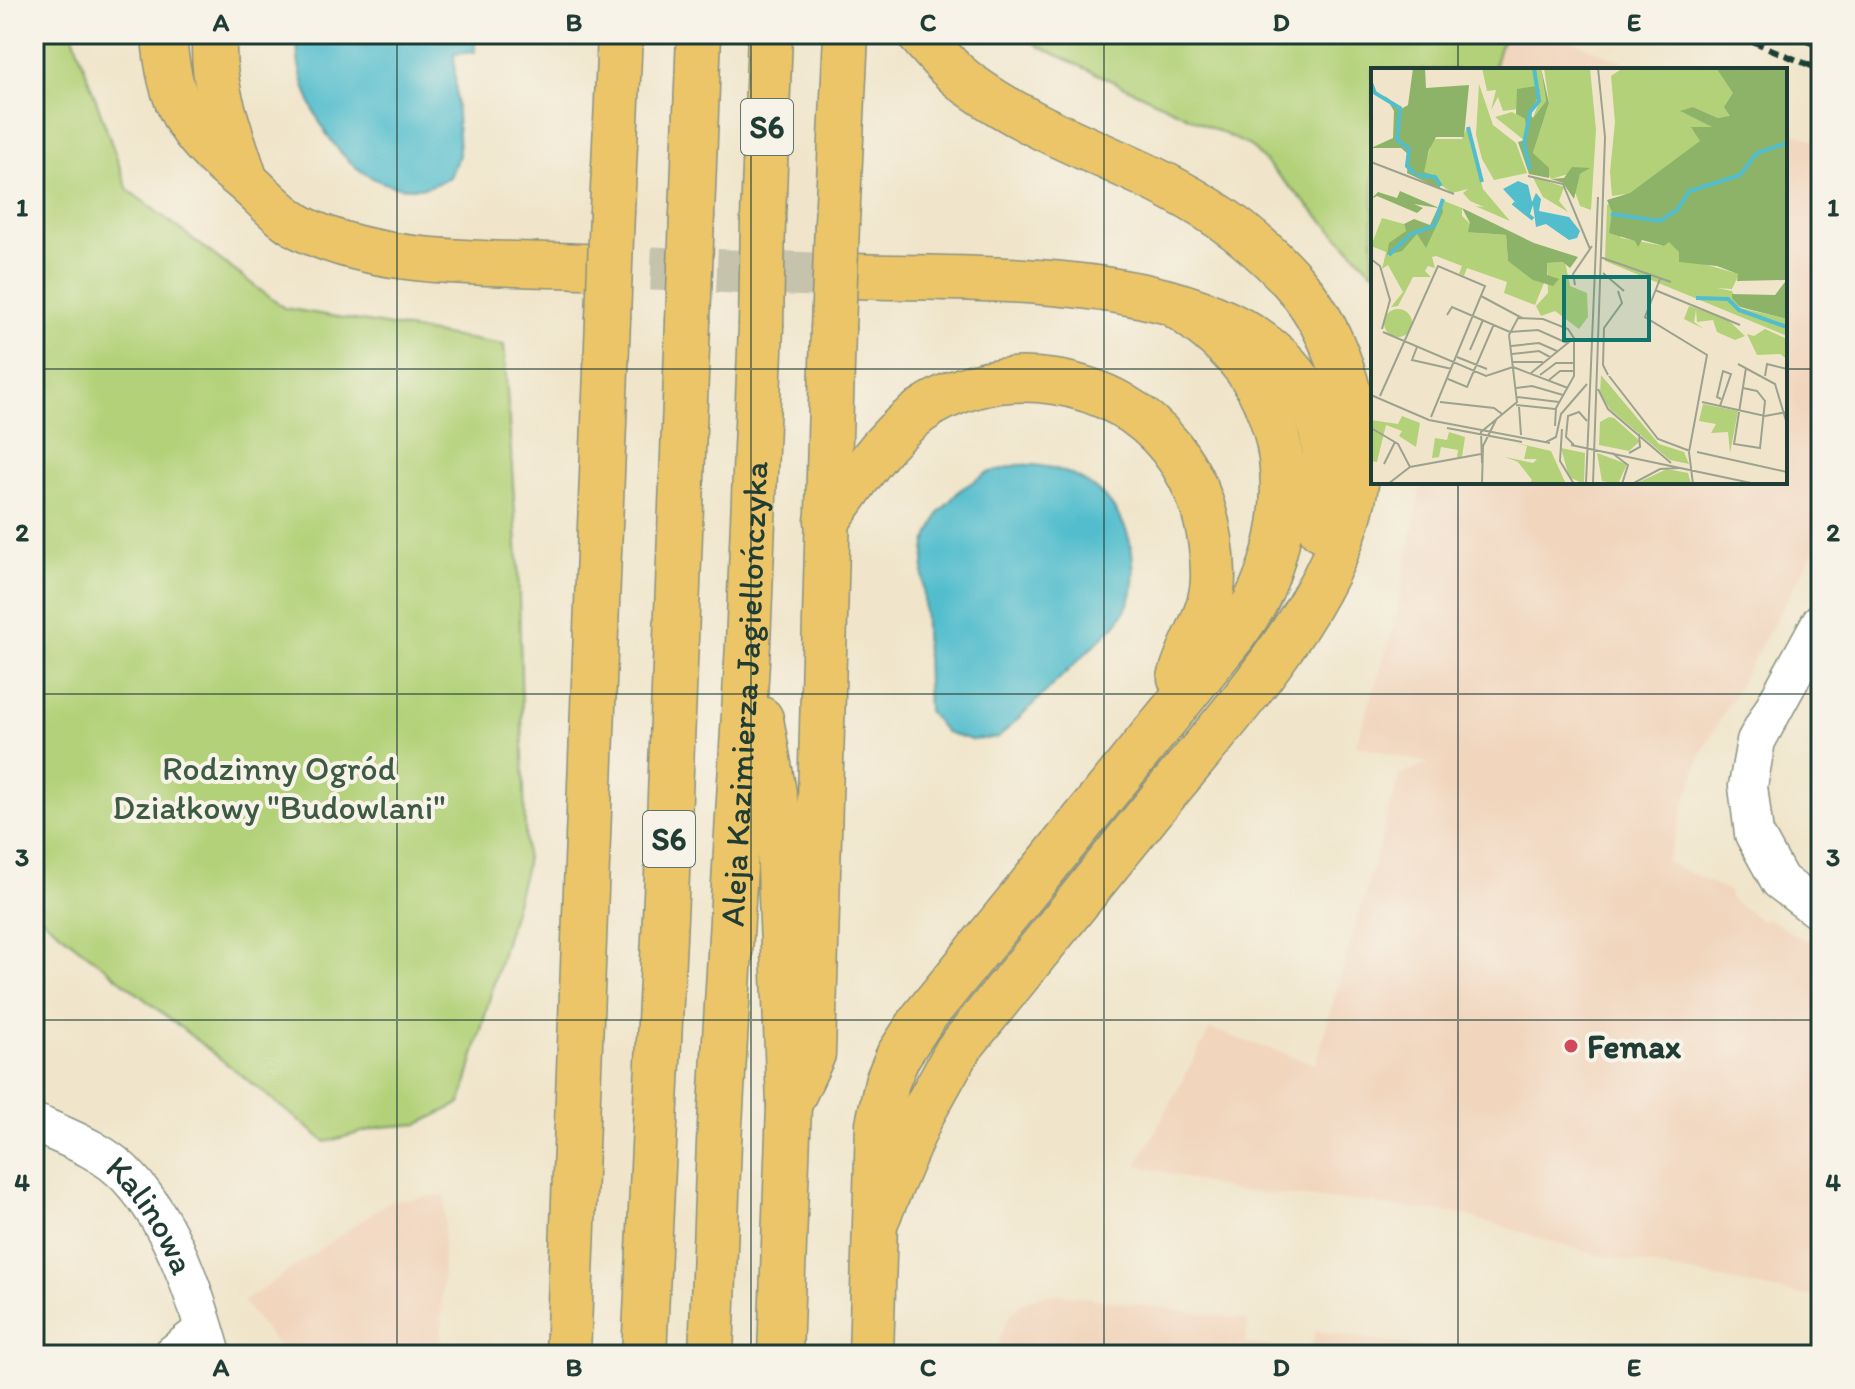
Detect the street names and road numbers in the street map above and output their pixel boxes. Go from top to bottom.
road number: S6 [741,99,793,155]
street label: Aleja Kazimierza Jagiellończyka [712,460,776,928]
road number: S6 [643,811,695,867]
street label: Kalinowa [98,1147,204,1281]

